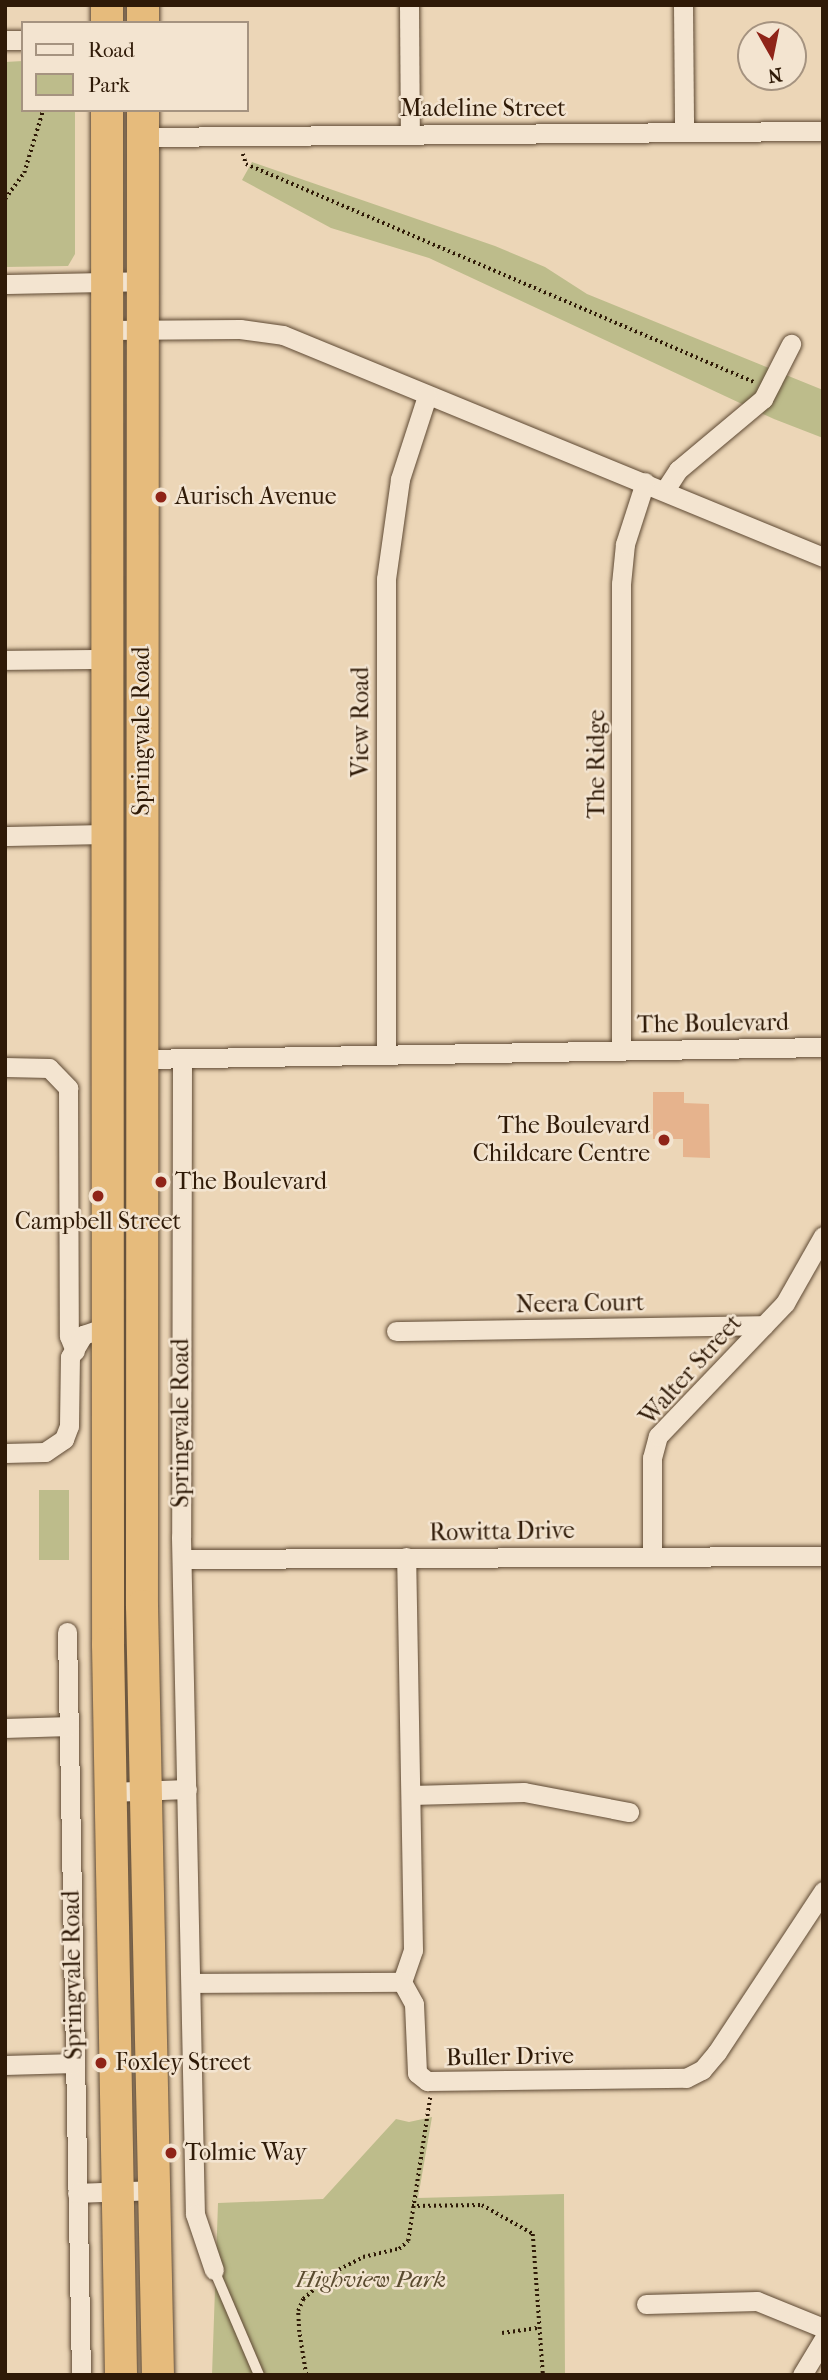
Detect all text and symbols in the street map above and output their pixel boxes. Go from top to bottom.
legend [21,21,248,112]
north arrow [737,21,807,91]
text: Road [88,38,135,62]
text: N [766,63,784,87]
text: Park [88,73,130,97]
street label: Madeline Street [400,95,566,123]
place label: Aurisch Avenue [175,483,337,511]
marker: Aurisch Avenue [153,489,169,505]
street label: Springvale Road [128,646,156,816]
street label: View Road [347,667,375,777]
street label: The Ridge [583,709,611,819]
street label: The Boulevard [637,1008,789,1040]
place label: The Boulevard Childcare Centre [473,1112,650,1168]
marker: The Boulevard Childcare Centre [656,1132,672,1148]
place label: The Boulevard [175,1168,327,1196]
marker: The Boulevard [153,1174,169,1190]
marker: Campbell Street [90,1188,106,1204]
place label: Campbell Street [15,1208,181,1236]
street label: Neera Court [515,1288,645,1320]
street label: Walter Street [634,1309,748,1431]
street label: Springvale Road [167,1338,195,1508]
street label: Rowitta Drive [429,1516,575,1548]
street label: Springvale Road [57,1890,89,2060]
street label: Buller Drive [446,2041,574,2073]
place label: Foxley Street [115,2049,251,2077]
marker: Foxley Street [93,2055,109,2071]
place label: Tolmie Way [185,2139,307,2167]
marker: Tolmie Way [163,2145,179,2161]
park label: Highview Park [296,2266,446,2294]

